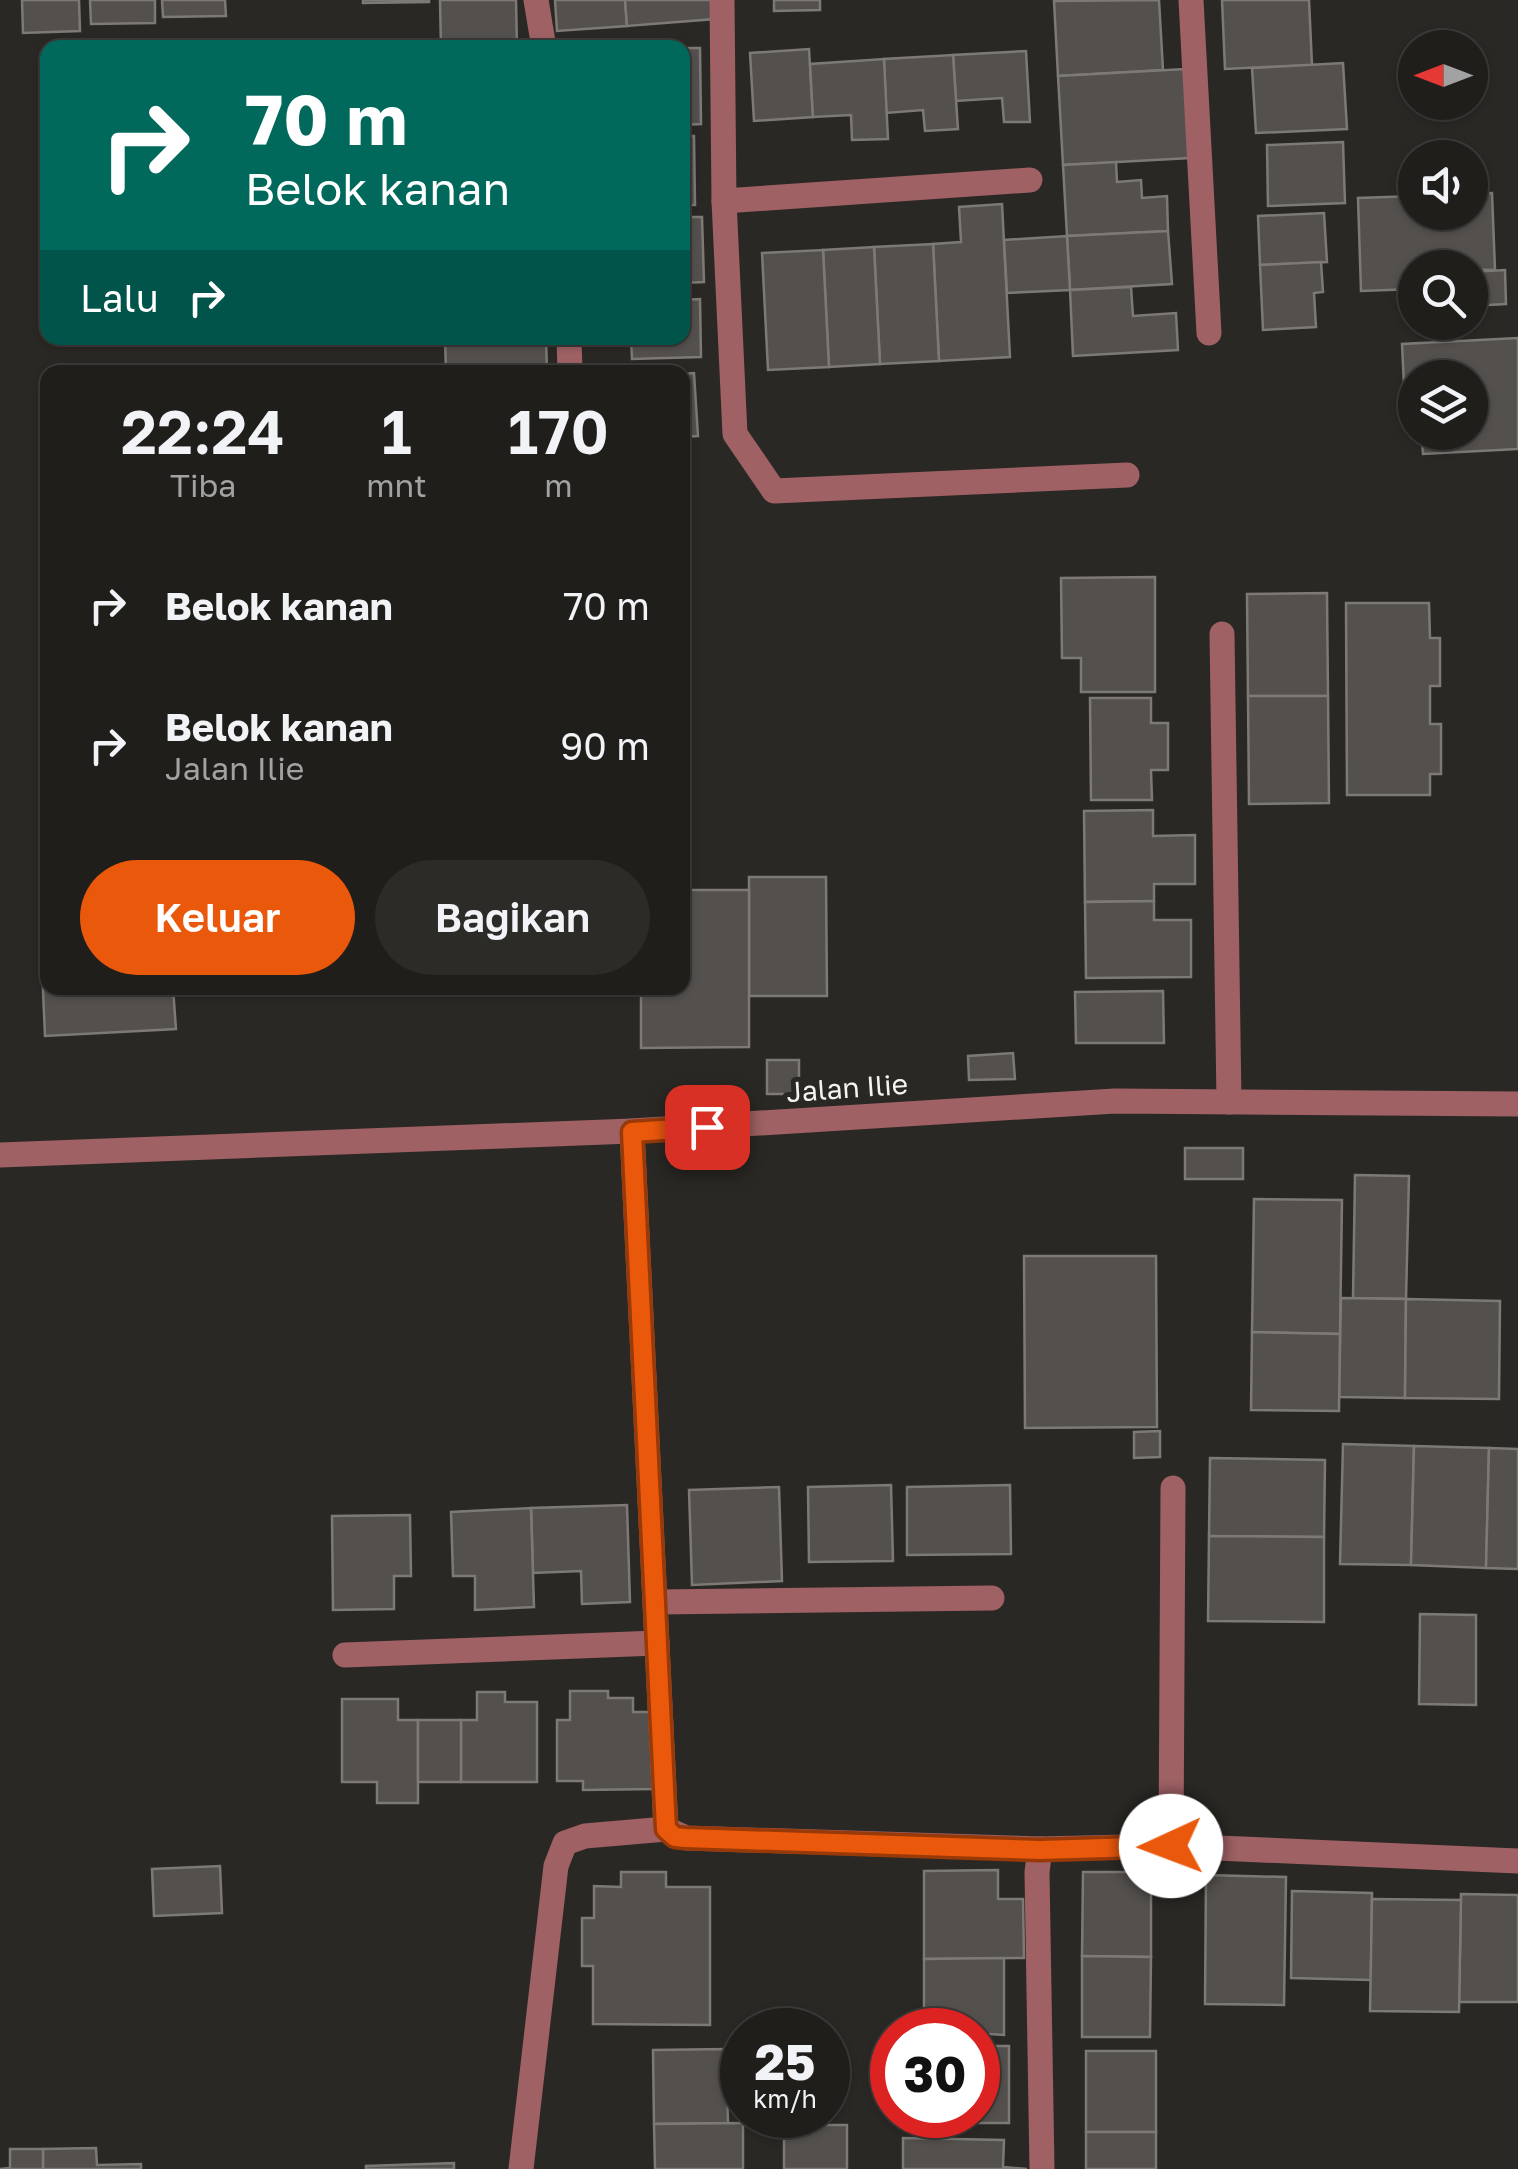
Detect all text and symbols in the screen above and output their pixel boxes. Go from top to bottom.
north arrow [1398,30,1488,120]
map controls [1398,30,1488,450]
text: 70 m [245,76,407,160]
icon: right [80,80,210,210]
button: sound [1398,140,1488,230]
text: Belok kanan [245,161,510,215]
button: search [1398,250,1488,340]
icon: right [179,270,234,325]
text: Lalu [80,275,159,320]
button: layers [1398,360,1488,450]
text: 22:24 [121,395,285,467]
text: 1 [381,395,412,467]
text: 170 [508,395,609,467]
text: Tiba [170,466,236,504]
text: mnt [366,466,427,504]
text: m [544,466,573,504]
icon: right [80,578,135,633]
text: Belok kanan [165,583,393,628]
text: 70 m [563,583,650,628]
text: Belok kanan [165,704,393,749]
icon: right [80,718,135,773]
text: 90 m [560,723,650,768]
text: Jalan Ilie [165,749,304,787]
button: Keluar [80,860,355,975]
button: Bagikan [375,860,650,975]
street label: Jalan Ilie [785,1067,909,1108]
pin [665,1085,750,1170]
icon: arrive [680,1100,735,1155]
position arrow [1119,1794,1223,1898]
speed limit sign: 30 [870,2008,1000,2138]
text: 25 [754,2031,815,2091]
text: km/h [753,2083,817,2114]

